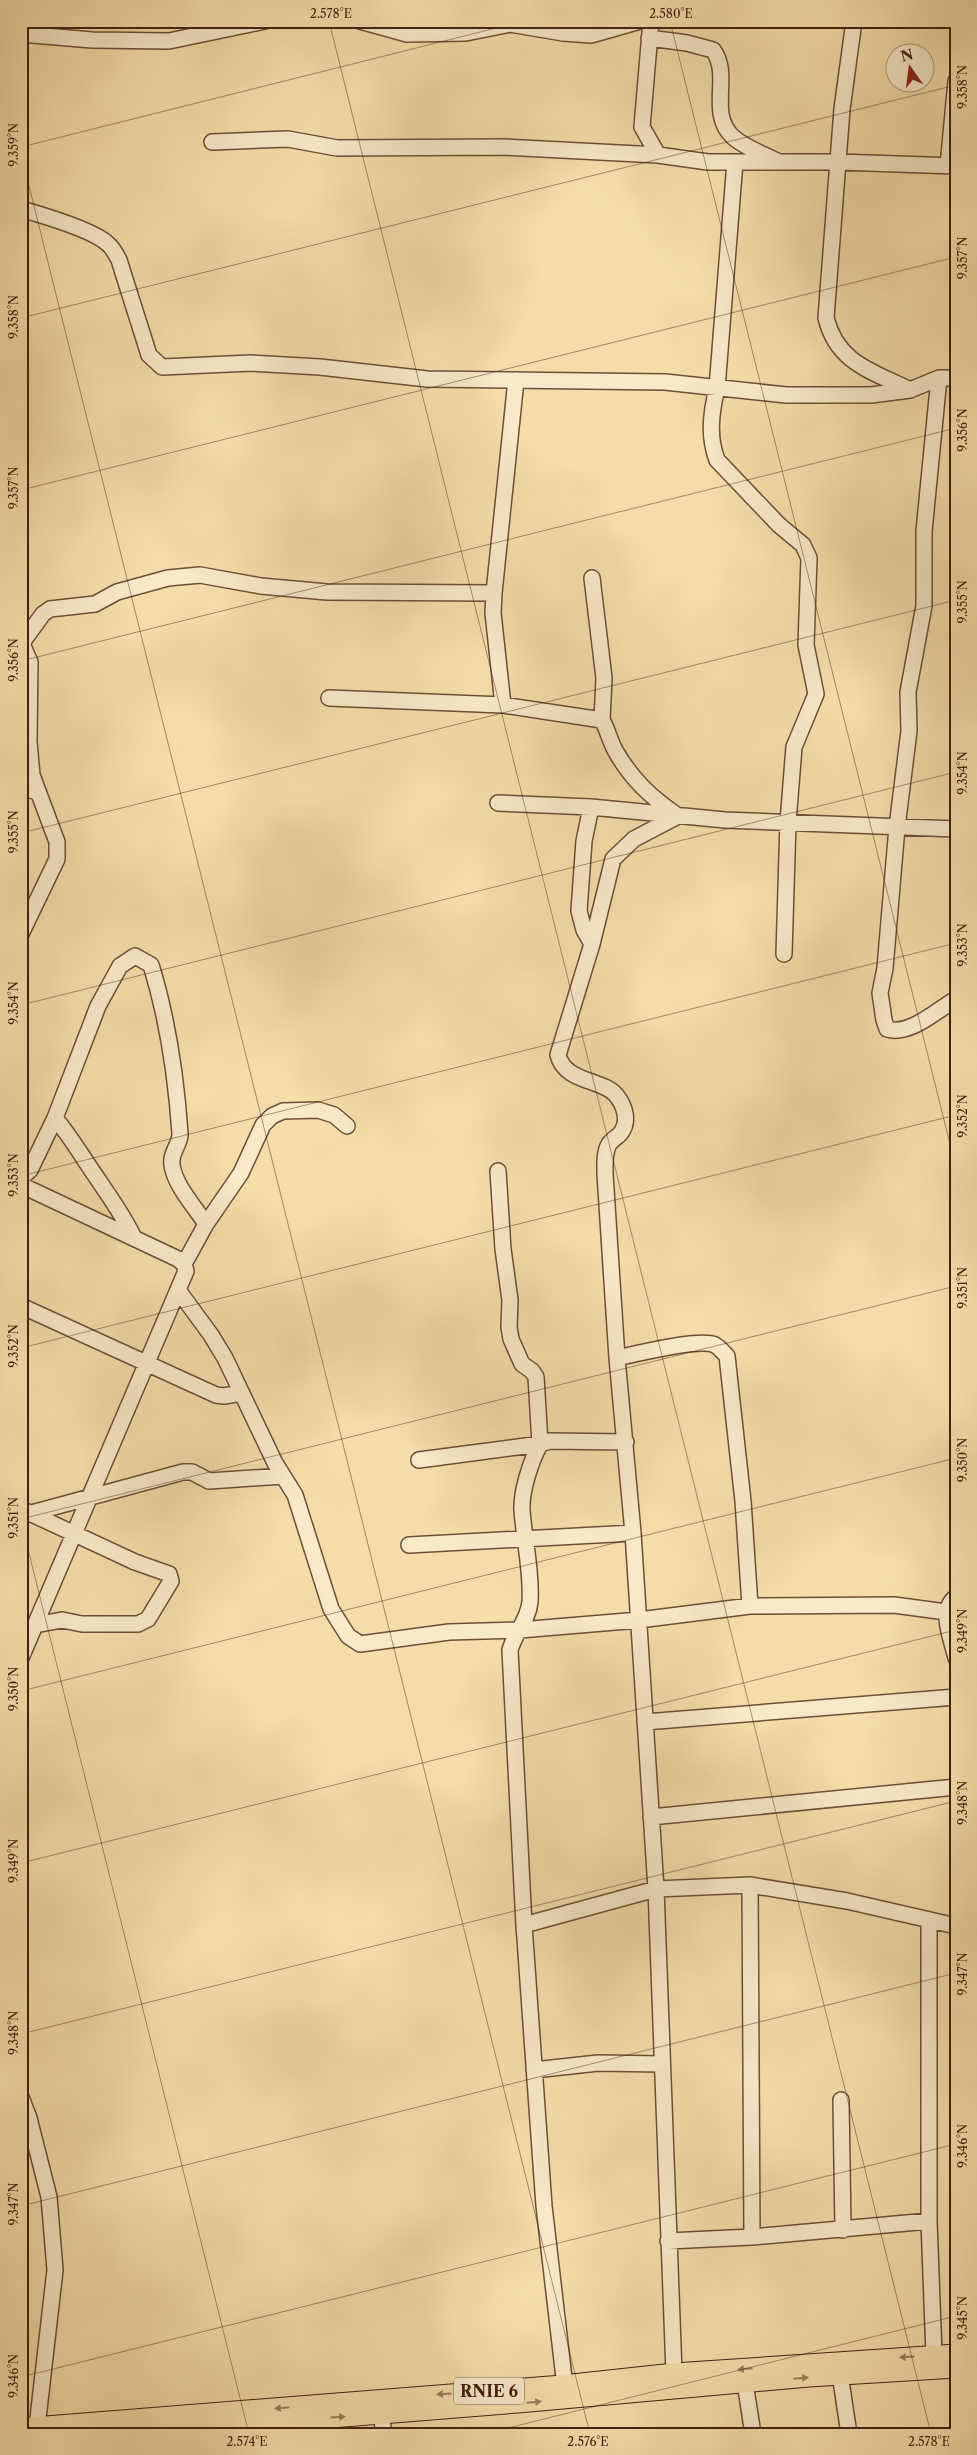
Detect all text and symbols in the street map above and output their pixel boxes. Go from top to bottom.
text: 2.578°E [310,6,352,21]
text: 2.580°E [649,6,693,21]
north arrow [884,42,934,92]
text: N [899,45,915,66]
text: 9.358°N [955,65,970,109]
text: 9.359°N [6,123,21,167]
text: 9.357°N [955,237,970,279]
text: 9.358°N [6,295,21,339]
text: 9.356°N [955,408,970,452]
text: 9.357°N [6,467,21,509]
text: 9.355°N [955,580,970,624]
text: 9.356°N [6,638,21,682]
text: 9.354°N [955,751,970,795]
text: 9.355°N [6,810,21,854]
text: 9.353°N [955,923,970,967]
text: 9.354°N [6,981,21,1025]
text: 9.352°N [955,1094,970,1138]
text: 9.353°N [6,1153,21,1197]
text: 9.351°N [955,1267,970,1309]
text: 9.352°N [6,1324,21,1368]
text: 9.350°N [955,1438,970,1482]
text: 9.351°N [6,1497,21,1539]
text: 9.349°N [955,1609,970,1653]
text: 9.350°N [6,1667,21,1711]
text: 9.348°N [955,1781,970,1825]
text: 9.349°N [6,1839,21,1883]
text: 9.347°N [955,1952,970,1995]
text: 9.348°N [6,2011,21,2055]
text: 9.346°N [955,2124,970,2168]
text: 9.347°N [6,2182,21,2225]
text: 9.345°N [955,2296,970,2340]
one-way arrow [899,2353,915,2361]
text: 9.346°N [6,2354,21,2398]
one-way arrow [737,2365,753,2373]
one-way arrow [793,2373,809,2381]
road number: RNIE 6 [454,2378,524,2404]
one-way arrow [435,2391,451,2399]
one-way arrow [527,2397,543,2405]
one-way arrow [273,2404,289,2412]
one-way arrow [330,2413,346,2421]
text: 2.574°E [226,2434,268,2449]
text: 2.576°E [567,2434,609,2449]
text: 2.578°E [908,2434,950,2449]

